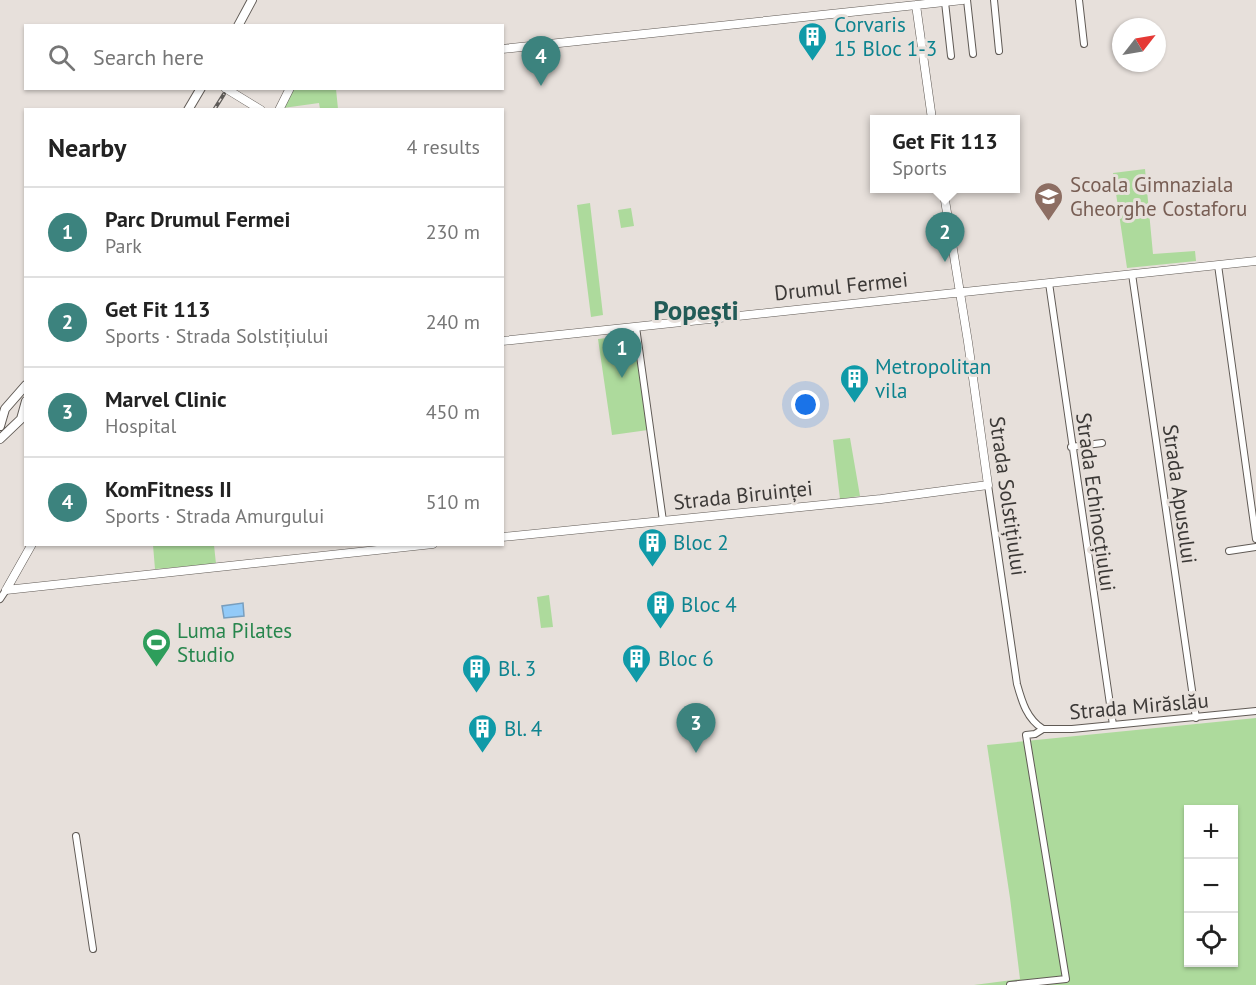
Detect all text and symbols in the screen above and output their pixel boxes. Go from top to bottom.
place label: Corvaris 15 Bloc 1-3 [834,11,937,62]
north arrow [1112,18,1166,72]
building icon: Corvaris 15 Bloc 1-3 [797,20,829,62]
search box [24,24,504,90]
pin: 4 [522,36,560,86]
icon: search [45,41,78,74]
text: Search here [93,43,204,71]
popup [870,115,1020,193]
text: Get Fit 113 [892,127,998,155]
text: Nearby [48,131,126,164]
text: 4 results [407,134,480,160]
text: Sports [892,155,947,181]
place label: Scoala Gimnaziala Gheorghe Costaforu [1070,171,1247,222]
school or university icon: Scoala Gimnaziala Gheorghe Costaforu [1033,180,1065,222]
text: Parc Drumul Fermei [105,205,290,233]
pin: 2 [926,212,964,262]
text: 1 [62,219,73,245]
text: 230 m [426,219,480,245]
text: Park [105,233,142,259]
street label: Drumul Fermei [773,266,909,306]
district label: Popești [653,293,739,327]
text: Get Fit 113 [105,295,211,323]
text: 2 [62,309,73,335]
text: 240 m [426,309,480,335]
text: Sports · Strada Solstițiului [105,323,329,349]
pin: 1 [602,328,642,378]
place label: Metropolitan vila [875,353,991,404]
building icon: Metropolitan vila [838,362,870,404]
text: Marvel Clinic [105,385,227,413]
your location [791,390,820,419]
text: 3 [62,399,73,425]
text: 450 m [426,399,480,425]
street label: Strada Echinocțiului [1070,411,1122,593]
text: Hospital [105,413,176,439]
street label: Strada Solstițiului [983,415,1033,577]
street label: Strada Apusului [1157,422,1203,566]
street label: Strada Biruinței [672,474,814,516]
text: KomFitness II [105,475,232,503]
text: 4 [62,489,73,515]
text: 510 m [426,489,480,515]
text: Sports · Strada Amurgului [105,503,324,529]
building icon: Bloc 2 [636,526,668,568]
place label: Bloc 2 [673,529,729,556]
building icon: Bloc 4 [644,588,676,630]
place label: Bloc 4 [681,591,737,618]
place label: Luma Pilates Studio [177,617,292,668]
sports icon: Luma Pilates Studio [140,626,172,668]
building icon: Bloc 6 [621,642,653,684]
place label: Bloc 6 [658,645,714,672]
building icon: Bl. 3 [461,652,493,694]
place label: Bl. 3 [498,655,536,682]
street label: Strada Mirăslău [1068,686,1210,726]
pin: 3 [676,704,716,753]
building icon: Bl. 4 [467,712,499,754]
place label: Bl. 4 [504,715,542,742]
map controls [1184,805,1238,967]
button: + [1184,805,1238,859]
button: − [1184,859,1238,913]
button: locate [1184,913,1238,967]

